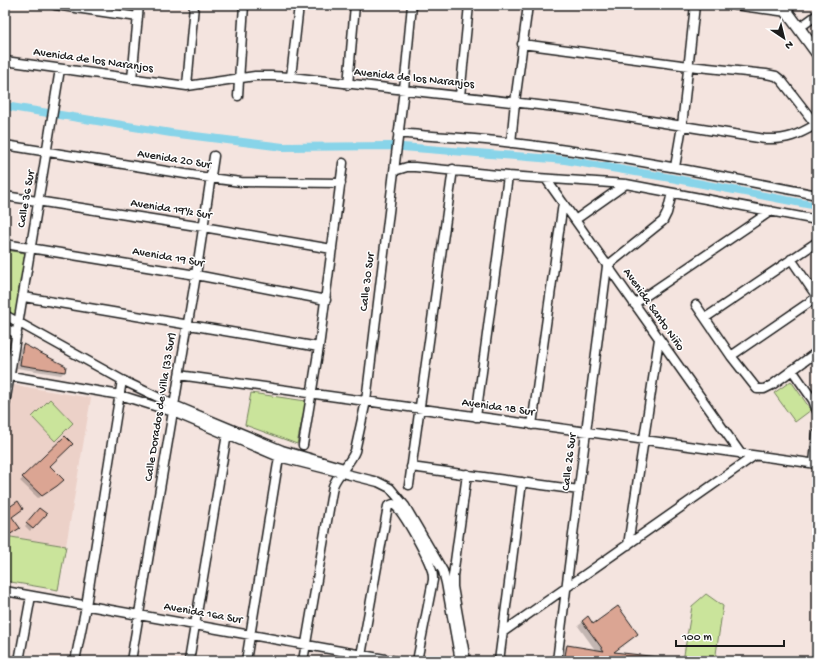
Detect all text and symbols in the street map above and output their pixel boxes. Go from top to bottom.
north arrow [764,18,804,58]
text: N [782,38,795,52]
street label: Avenida de los Naranjos [32,46,154,76]
street label: Avenida de los Naranjos [353,66,475,92]
street label: Avenida 20 Sur [136,147,214,173]
street label: Calle 36 Sur [15,167,39,229]
street label: Avenida 19½ Sur [129,197,214,224]
street label: Avenida 19 Sur [131,245,207,271]
street label: Calle 30 Sur [357,250,379,312]
street label: Avenida Santo Niño [619,266,687,354]
street label: Calle Dorados de Villa (33 Sur) [142,332,180,482]
street label: Avenida 18 Sur [461,396,537,420]
street label: Calle 26 Sur [560,431,581,492]
street label: Avenida 16a Sur [163,600,245,628]
scale bar [676,622,784,648]
text: 100 m [681,631,712,645]

